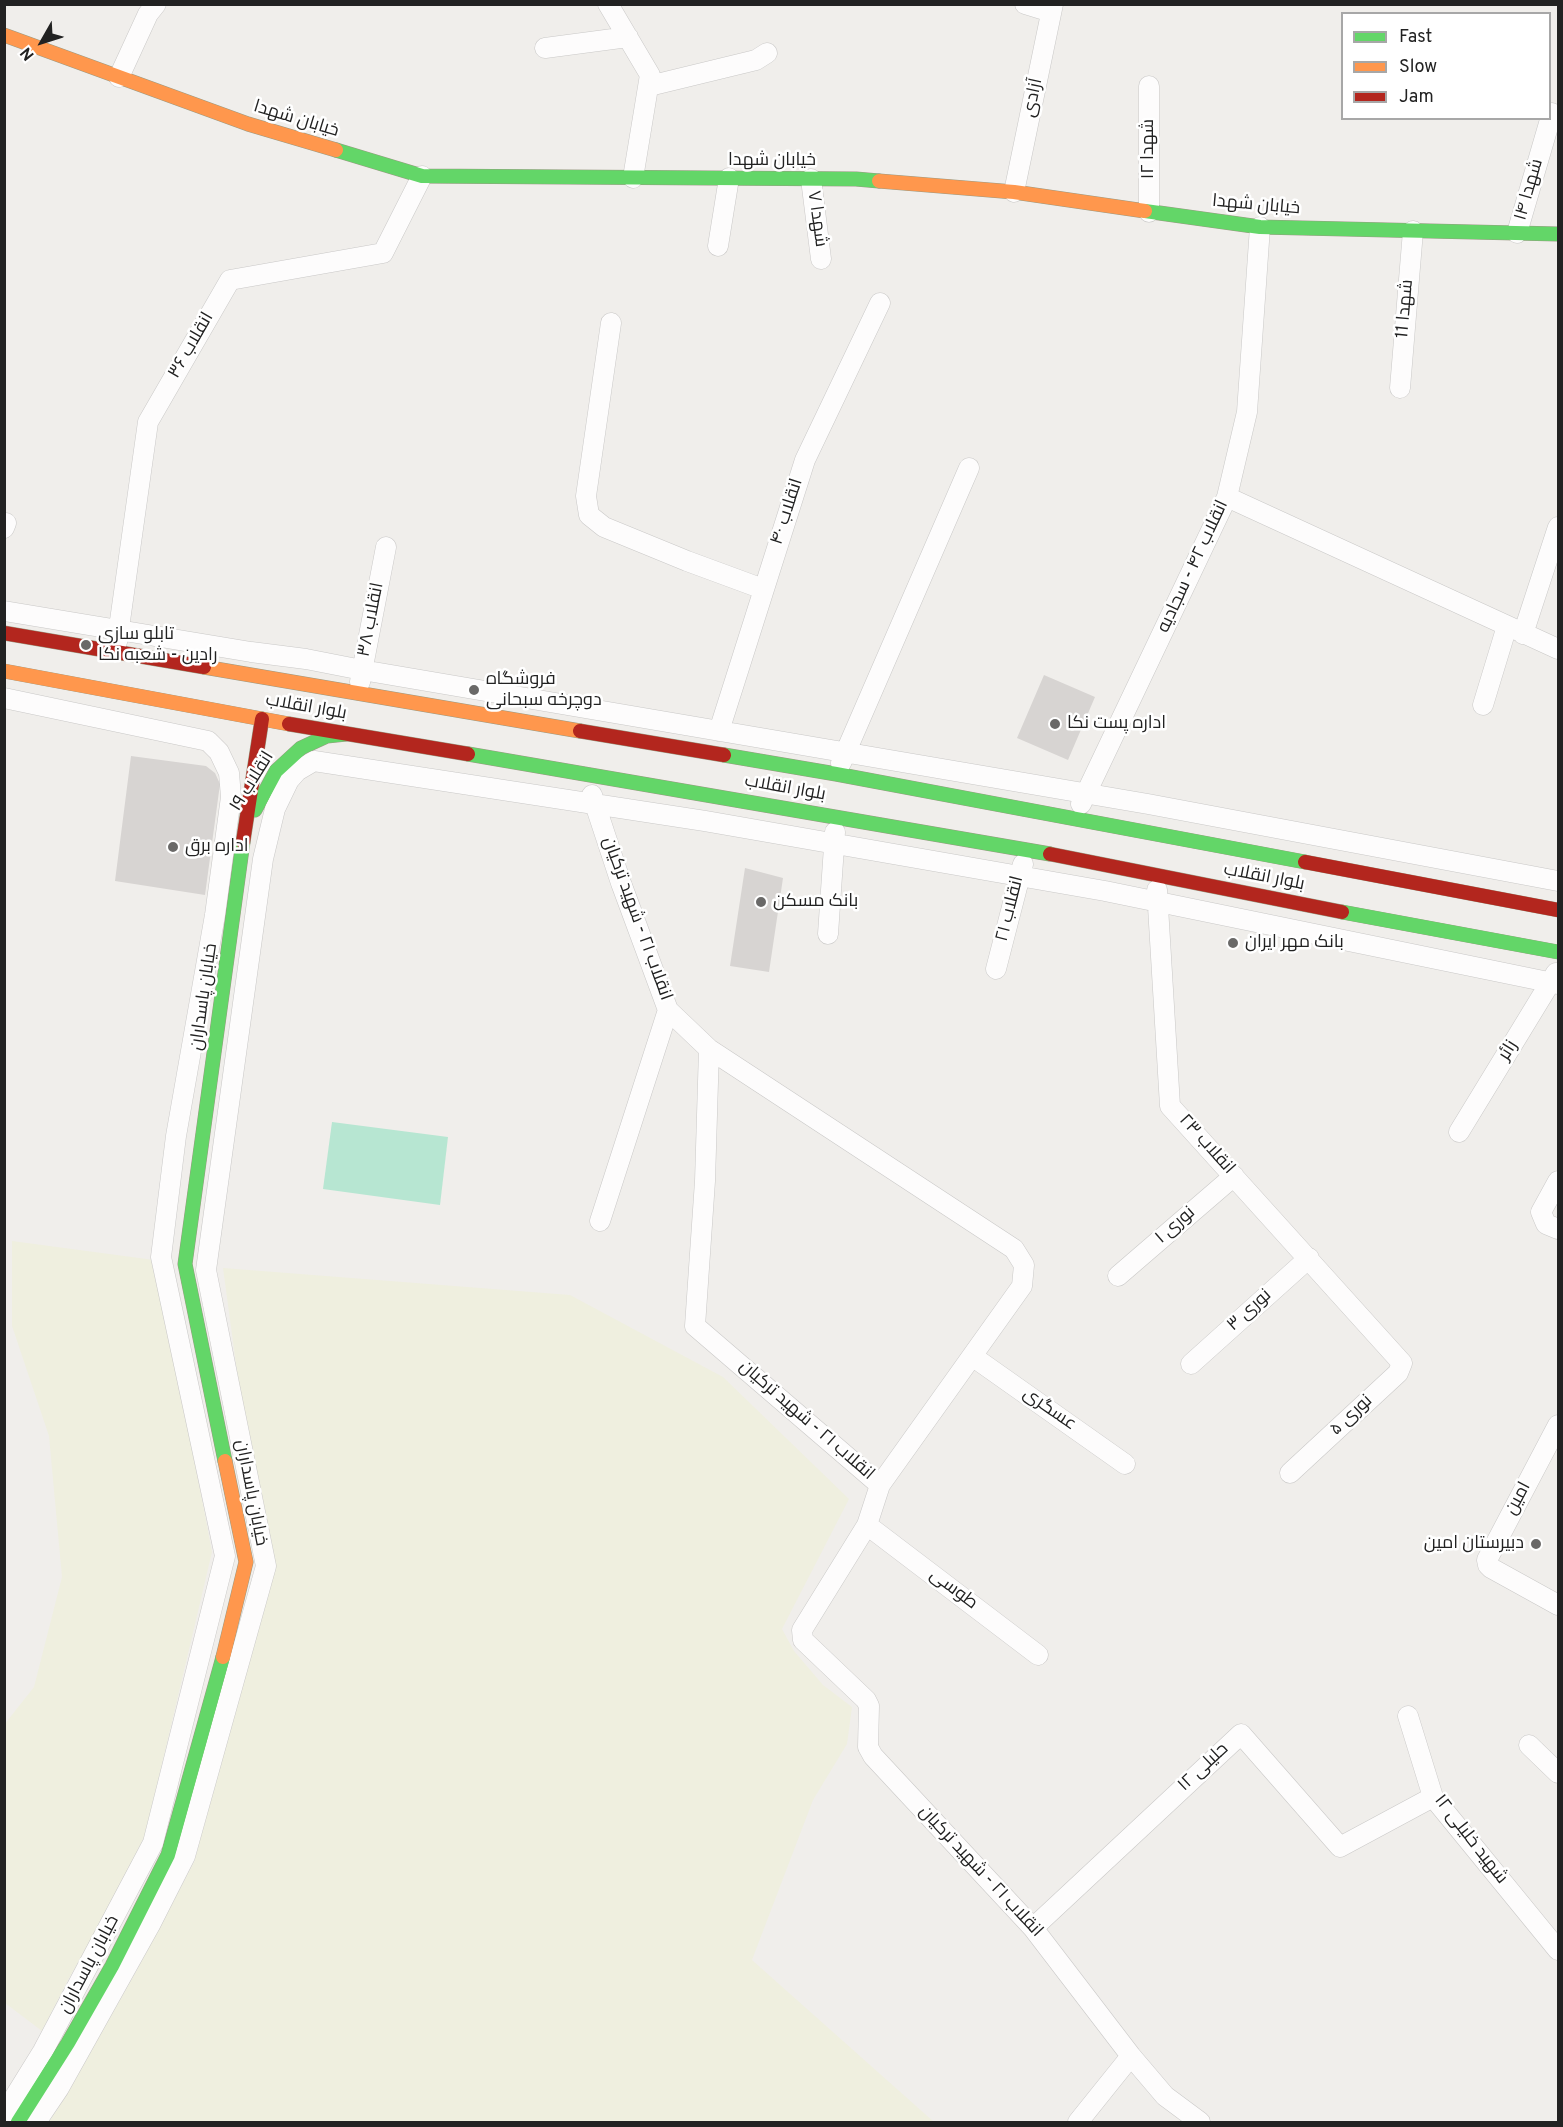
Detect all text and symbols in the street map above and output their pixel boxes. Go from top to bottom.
north arrow [12,12,72,72]
legend [1341,12,1551,120]
text: Fast [1399,26,1432,49]
text: N [17,43,39,64]
text: Slow [1399,56,1437,79]
street label: آزادی [1019,77,1049,119]
text: Jam [1399,86,1434,109]
street label: خیابان شهدا [251,97,341,143]
street label: شهدا ۱۲ [1138,119,1160,179]
street label: خیابان شهدا [728,150,816,172]
street label: شهدا ۱۴ [1511,157,1549,223]
street label: شهدا ۷ [801,189,831,249]
street label: خیابان شهدا [1211,191,1301,221]
street label: شهدا 11 [1393,279,1419,339]
street label: انقلاب ۳۶ [165,309,219,383]
street label: انقلاب ۴۰ [767,476,809,548]
street label: انقلاب ۴۲ - سجادیه [1154,497,1234,637]
street label: انقلاب ۳۸ [354,581,390,659]
place label: تابلو سازی رادین - شعبه نکا [98,624,218,666]
marker: تابلو سازی رادین - شعبه نکا [79,638,93,652]
place label: فروشگاه دوچرخه سبحانی [486,669,602,712]
marker: فروشگاه دوچرخه سبحانی [467,683,481,697]
street label: بلوار انقلاب [264,690,348,726]
place label: اداره پست نکا [1067,713,1166,735]
marker: اداره پست نکا [1048,717,1062,731]
street label: انقلاب ۱۹ [226,748,280,816]
street label: بلوار انقلاب [743,771,827,807]
street label: انقلاب ۲۱ - شهید ترکیان [596,834,676,1004]
place label: اداره برق [185,836,249,858]
marker: اداره برق [166,840,180,854]
street label: بلوار انقلاب [1222,860,1306,896]
street label: انقلاب ۲۱ [992,874,1030,944]
place label: بانک مسکن [773,891,858,913]
marker: بانک مسکن [754,895,768,909]
place label: بانک مهر ایران [1245,932,1344,954]
marker: بانک مهر ایران [1226,936,1240,950]
street label: خیابان پاسداران [187,942,223,1052]
street label: زائر [1495,1037,1523,1065]
street label: انقلاب ۲۳ [1173,1111,1239,1179]
street label: نوری ۱ [1152,1203,1200,1249]
street label: نوری ۳ [1223,1285,1277,1337]
street label: انقلاب ۲۱ - شهید ترکیان [734,1356,878,1486]
street label: عسگری [1018,1384,1080,1436]
street label: نوری ۵ [1326,1391,1378,1441]
street label: خیابان پاسداران [229,1438,271,1548]
street label: امین [1501,1479,1537,1519]
place label: دبیرستان امین [1424,1533,1524,1555]
marker: دبیرستان امین [1529,1537,1543,1551]
street label: طوسی [925,1565,981,1615]
street label: حلیلی ۱۲ [1174,1739,1234,1797]
street label: شهید خلیلی ۱۲ [1428,1791,1512,1889]
street label: انقلاب ۲۱ - شهید ترکیان [913,1802,1047,1942]
street label: خیابان پاسداران [55,1912,125,2018]

